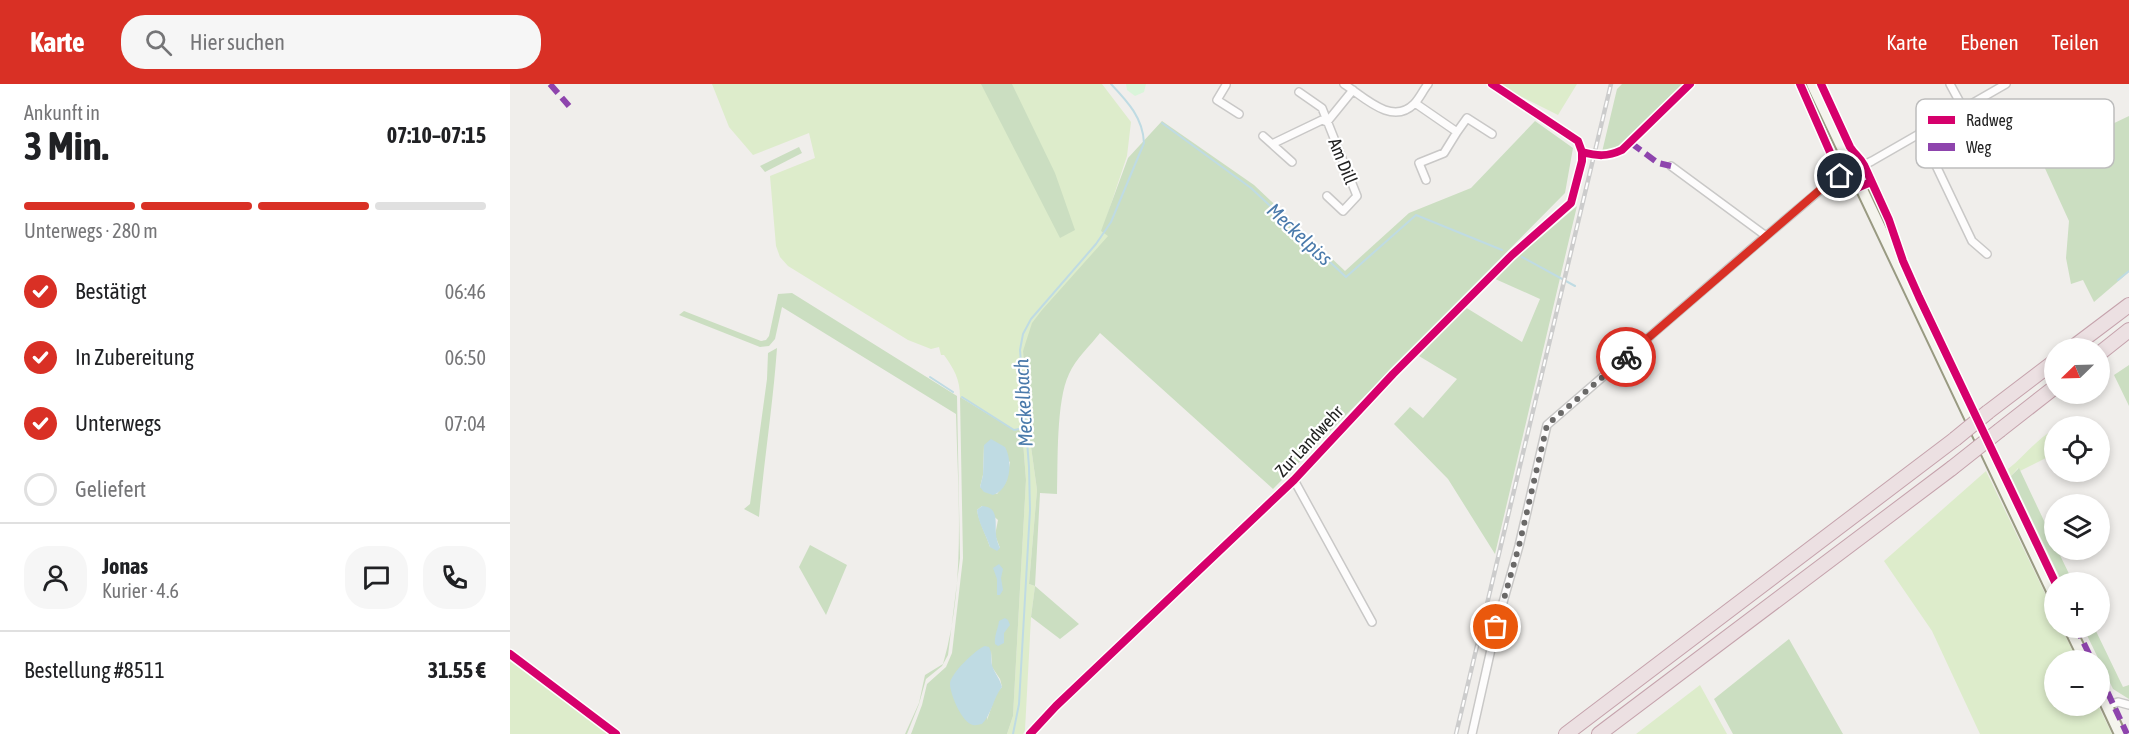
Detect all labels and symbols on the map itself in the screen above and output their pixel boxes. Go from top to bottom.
legend [1916,99,2114,168]
text: Radweg [1966,111,2013,130]
street label: Am Dill [1324,135,1362,187]
text: Weg [1966,138,1991,157]
pin [1814,150,1865,201]
water label: Meckelpiss [1263,198,1337,270]
courier [1596,327,1656,387]
north arrow [2044,338,2110,404]
water label: Meckelbach [1009,358,1037,448]
street label: Zur Landwehr [1271,400,1348,481]
pin [1470,601,1521,652]

